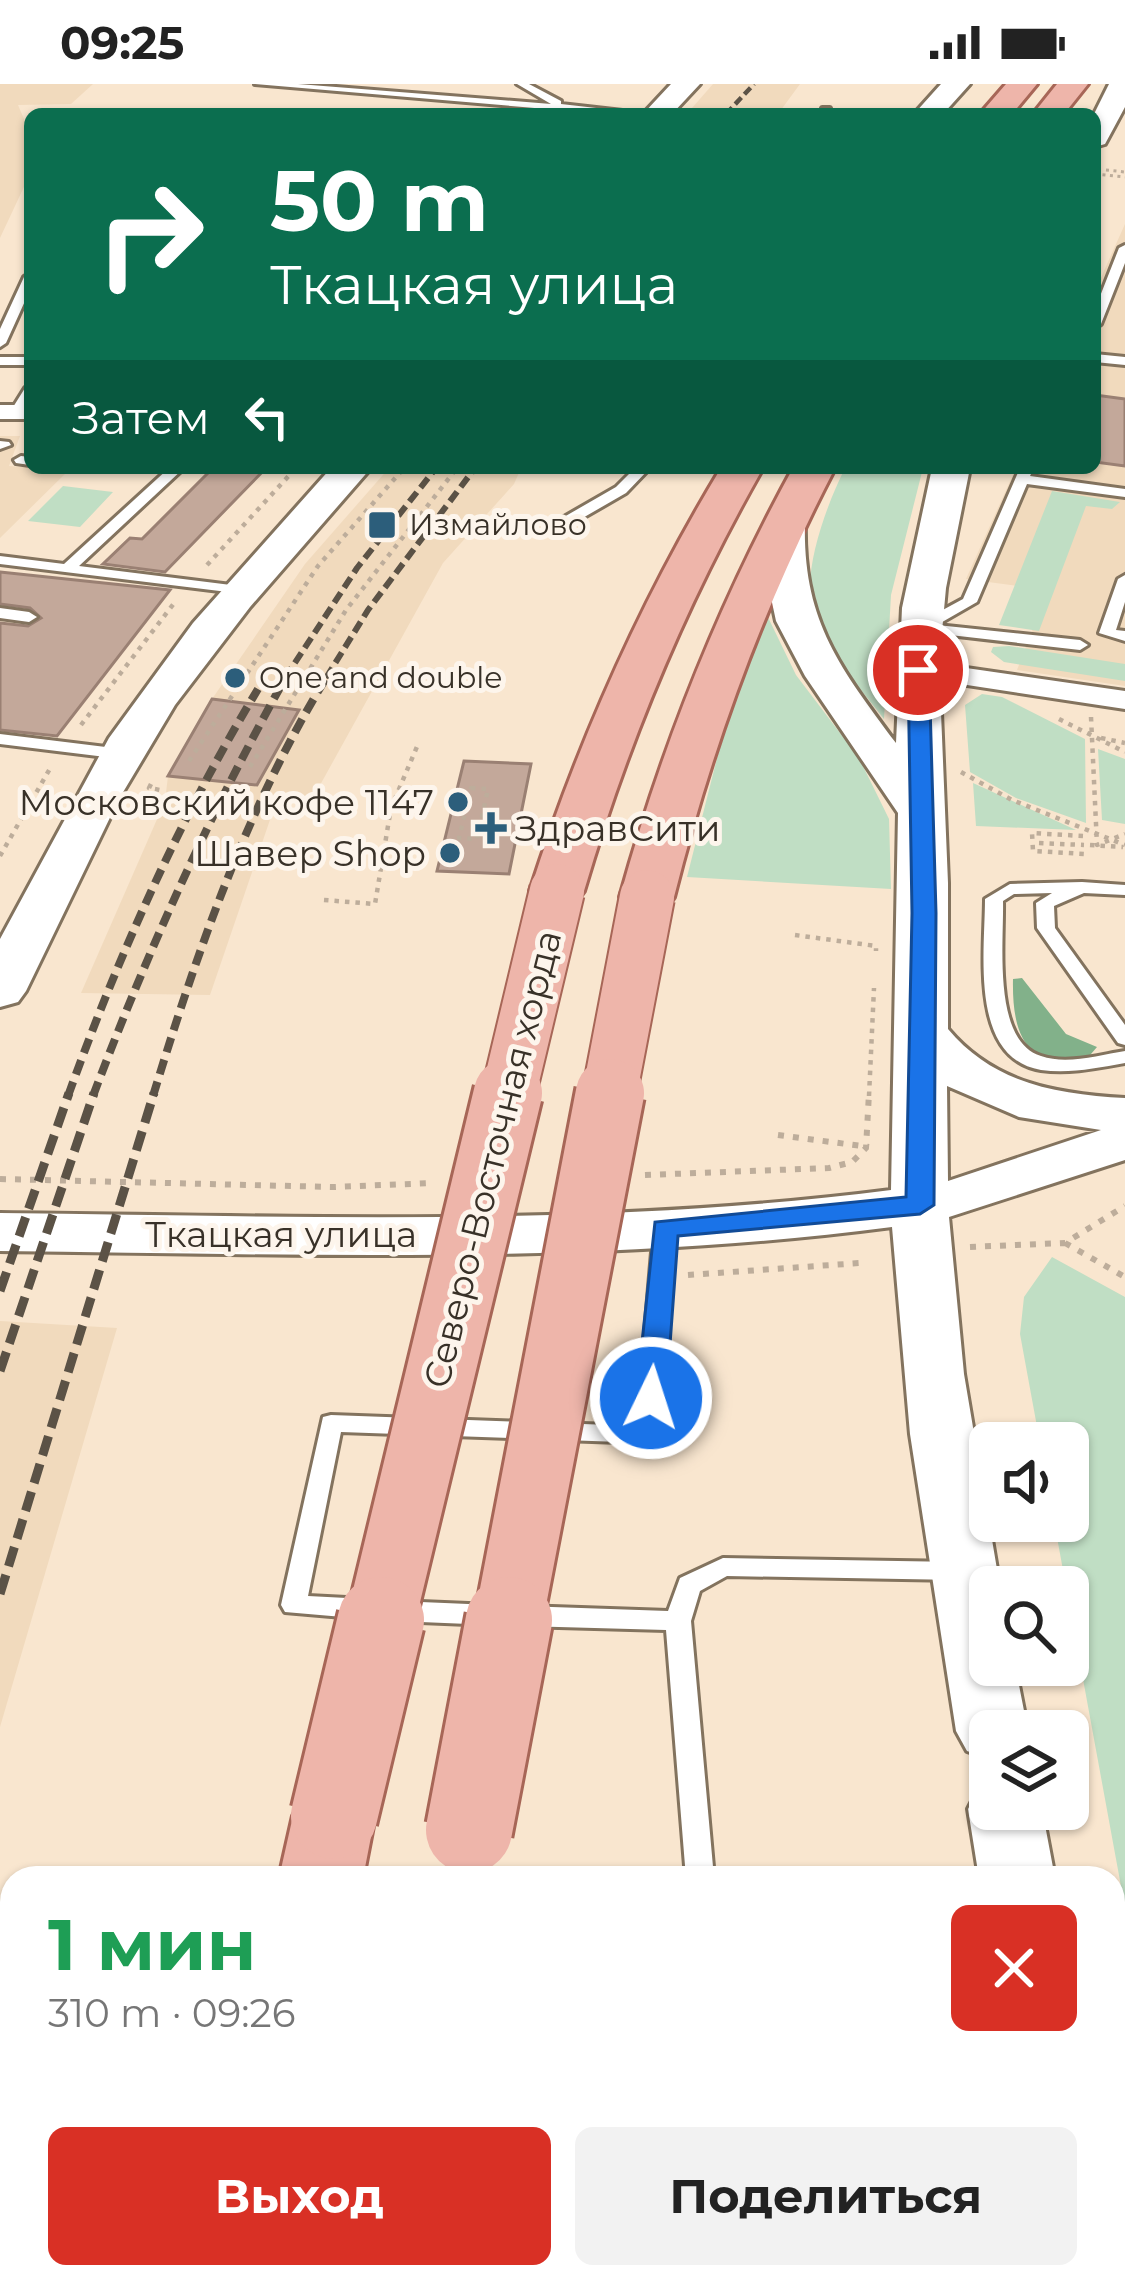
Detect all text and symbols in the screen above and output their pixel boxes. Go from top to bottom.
text: 09:25 [60,15,184,70]
text: 50 m [270,150,489,252]
icon: right [72,156,228,312]
text: Ткацкая улица [270,252,678,318]
icon: left [234,384,300,450]
text: Затем [72,390,210,445]
place label: Измайлово [409,506,587,543]
marker: Измайлово [366,509,398,541]
pin [867,619,969,721]
icon: arrive [885,637,951,703]
place label: One and double [259,659,502,696]
marker: One and double [222,665,248,691]
place label: Московский кофе 1147 [19,780,434,824]
marker: Московский кофе 1147 [445,789,471,815]
place label: ЗдравСити [515,806,721,850]
marker: ЗдравСити [478,815,504,841]
place label: Шавер Shop [194,831,426,875]
marker: Шавер Shop [437,840,463,866]
street label: Северо-Восточная хорда [414,926,570,1392]
street label: Ткацкая улица [145,1212,417,1256]
position arrow [588,1335,714,1461]
map controls [969,1422,1089,1830]
button: sound [969,1422,1089,1542]
button: search [969,1566,1089,1686]
button: layers [969,1710,1089,1830]
text: 1 мин [48,1900,256,1988]
button: close [951,1905,1077,2031]
text: 310 m · 09:26 [48,1989,295,2037]
button: Выход [48,2127,551,2265]
button: Поделиться [575,2127,1077,2265]

